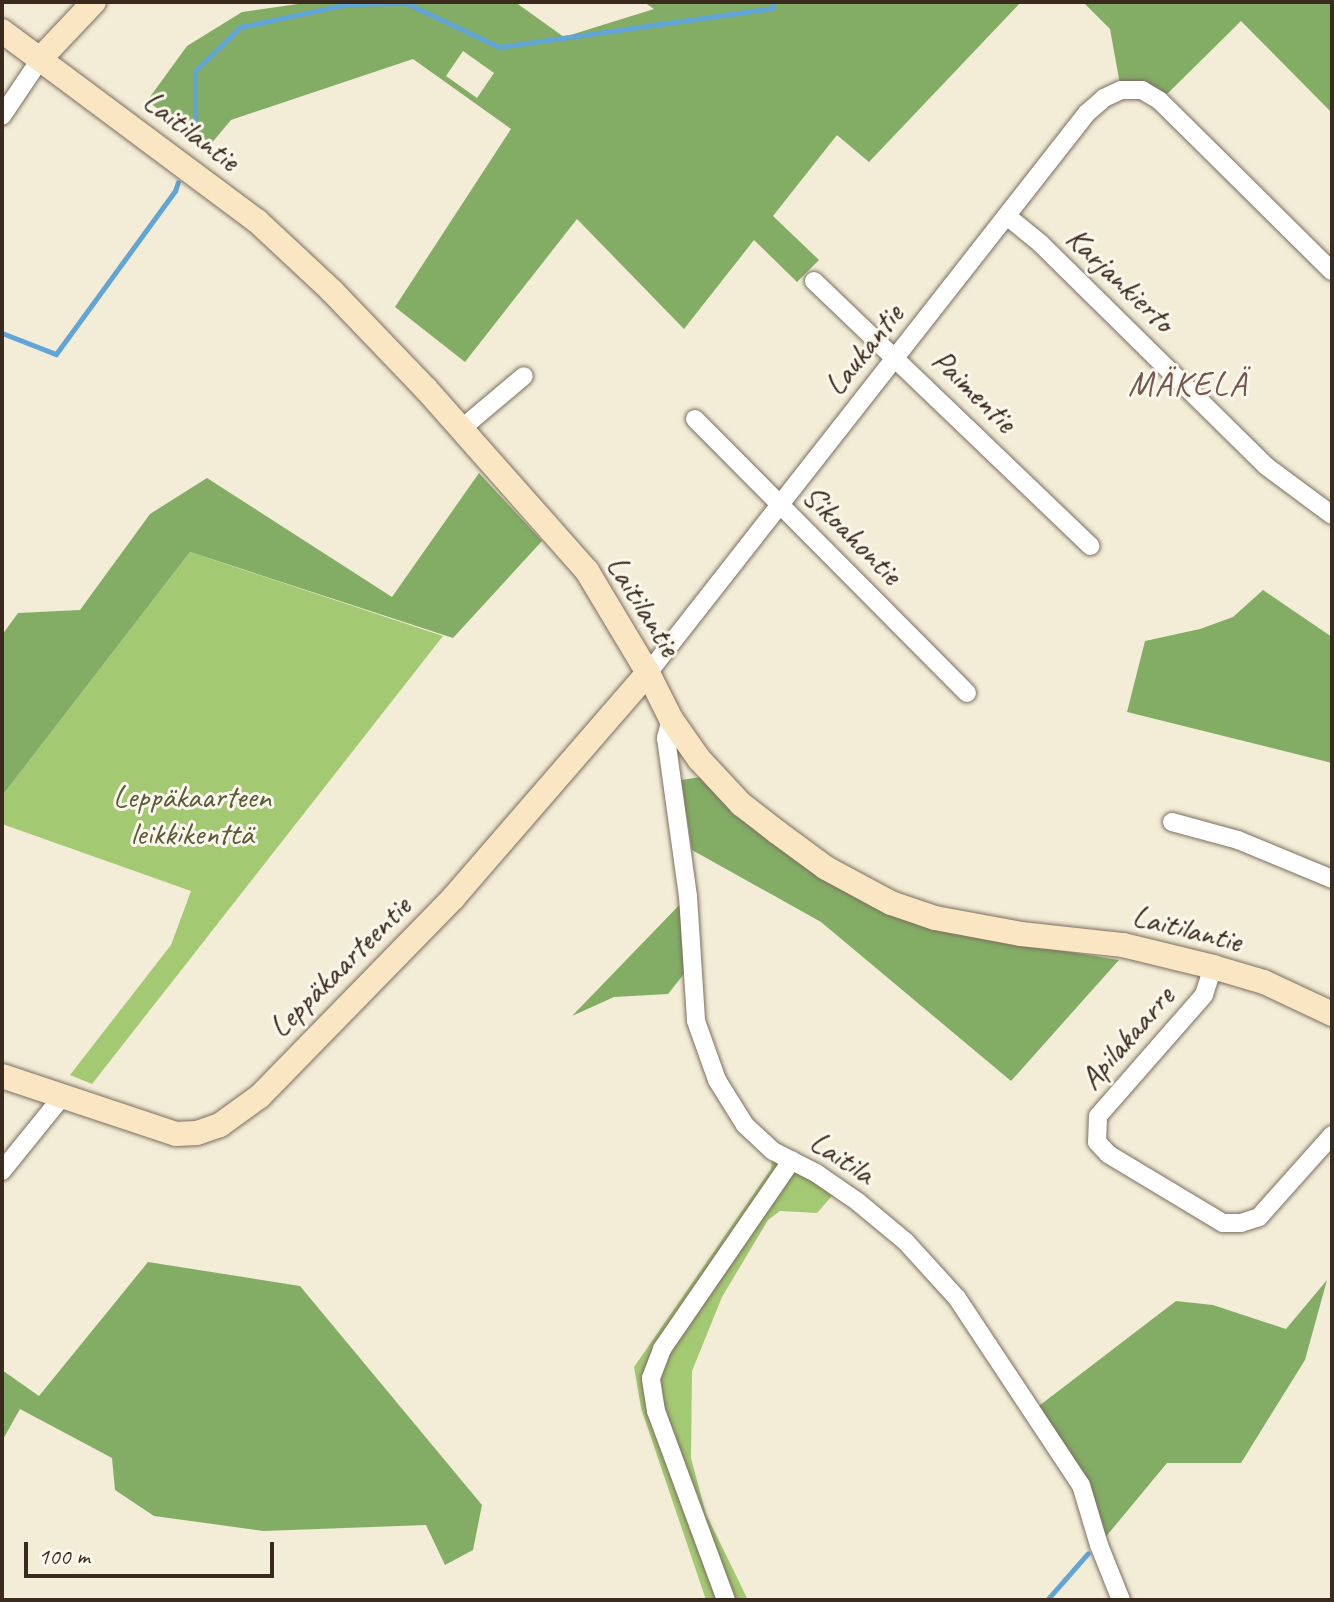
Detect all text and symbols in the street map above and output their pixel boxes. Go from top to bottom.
street label: Laitilantie [135,82,247,180]
street label: Karjankierto [1058,219,1182,341]
street label: Laukantie [816,297,912,403]
street label: Paimentie [924,341,1024,441]
district label: MÄKELÄ [1128,364,1248,404]
street label: Sikoahontie [794,477,910,593]
street label: Laitilantie [597,549,689,663]
park label: Leppäkaarteen leikkikenttä [113,779,271,854]
street label: Leppäkaarteentie [261,888,419,1046]
street label: Laitilantie [1129,897,1245,961]
street label: Apilakaarre [1072,978,1182,1098]
street label: Laitila [802,1123,882,1193]
scale bar [28,1526,278,1576]
text: 100 m [38,1541,90,1571]

